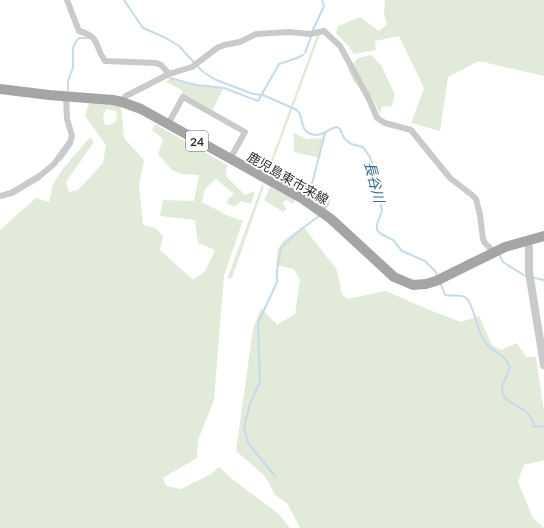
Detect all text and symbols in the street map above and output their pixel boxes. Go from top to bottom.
road number: 24 [186,131,208,151]
street label: 鹿児島東市来線 [245,148,331,208]
water label: 長谷川 [362,160,389,206]

